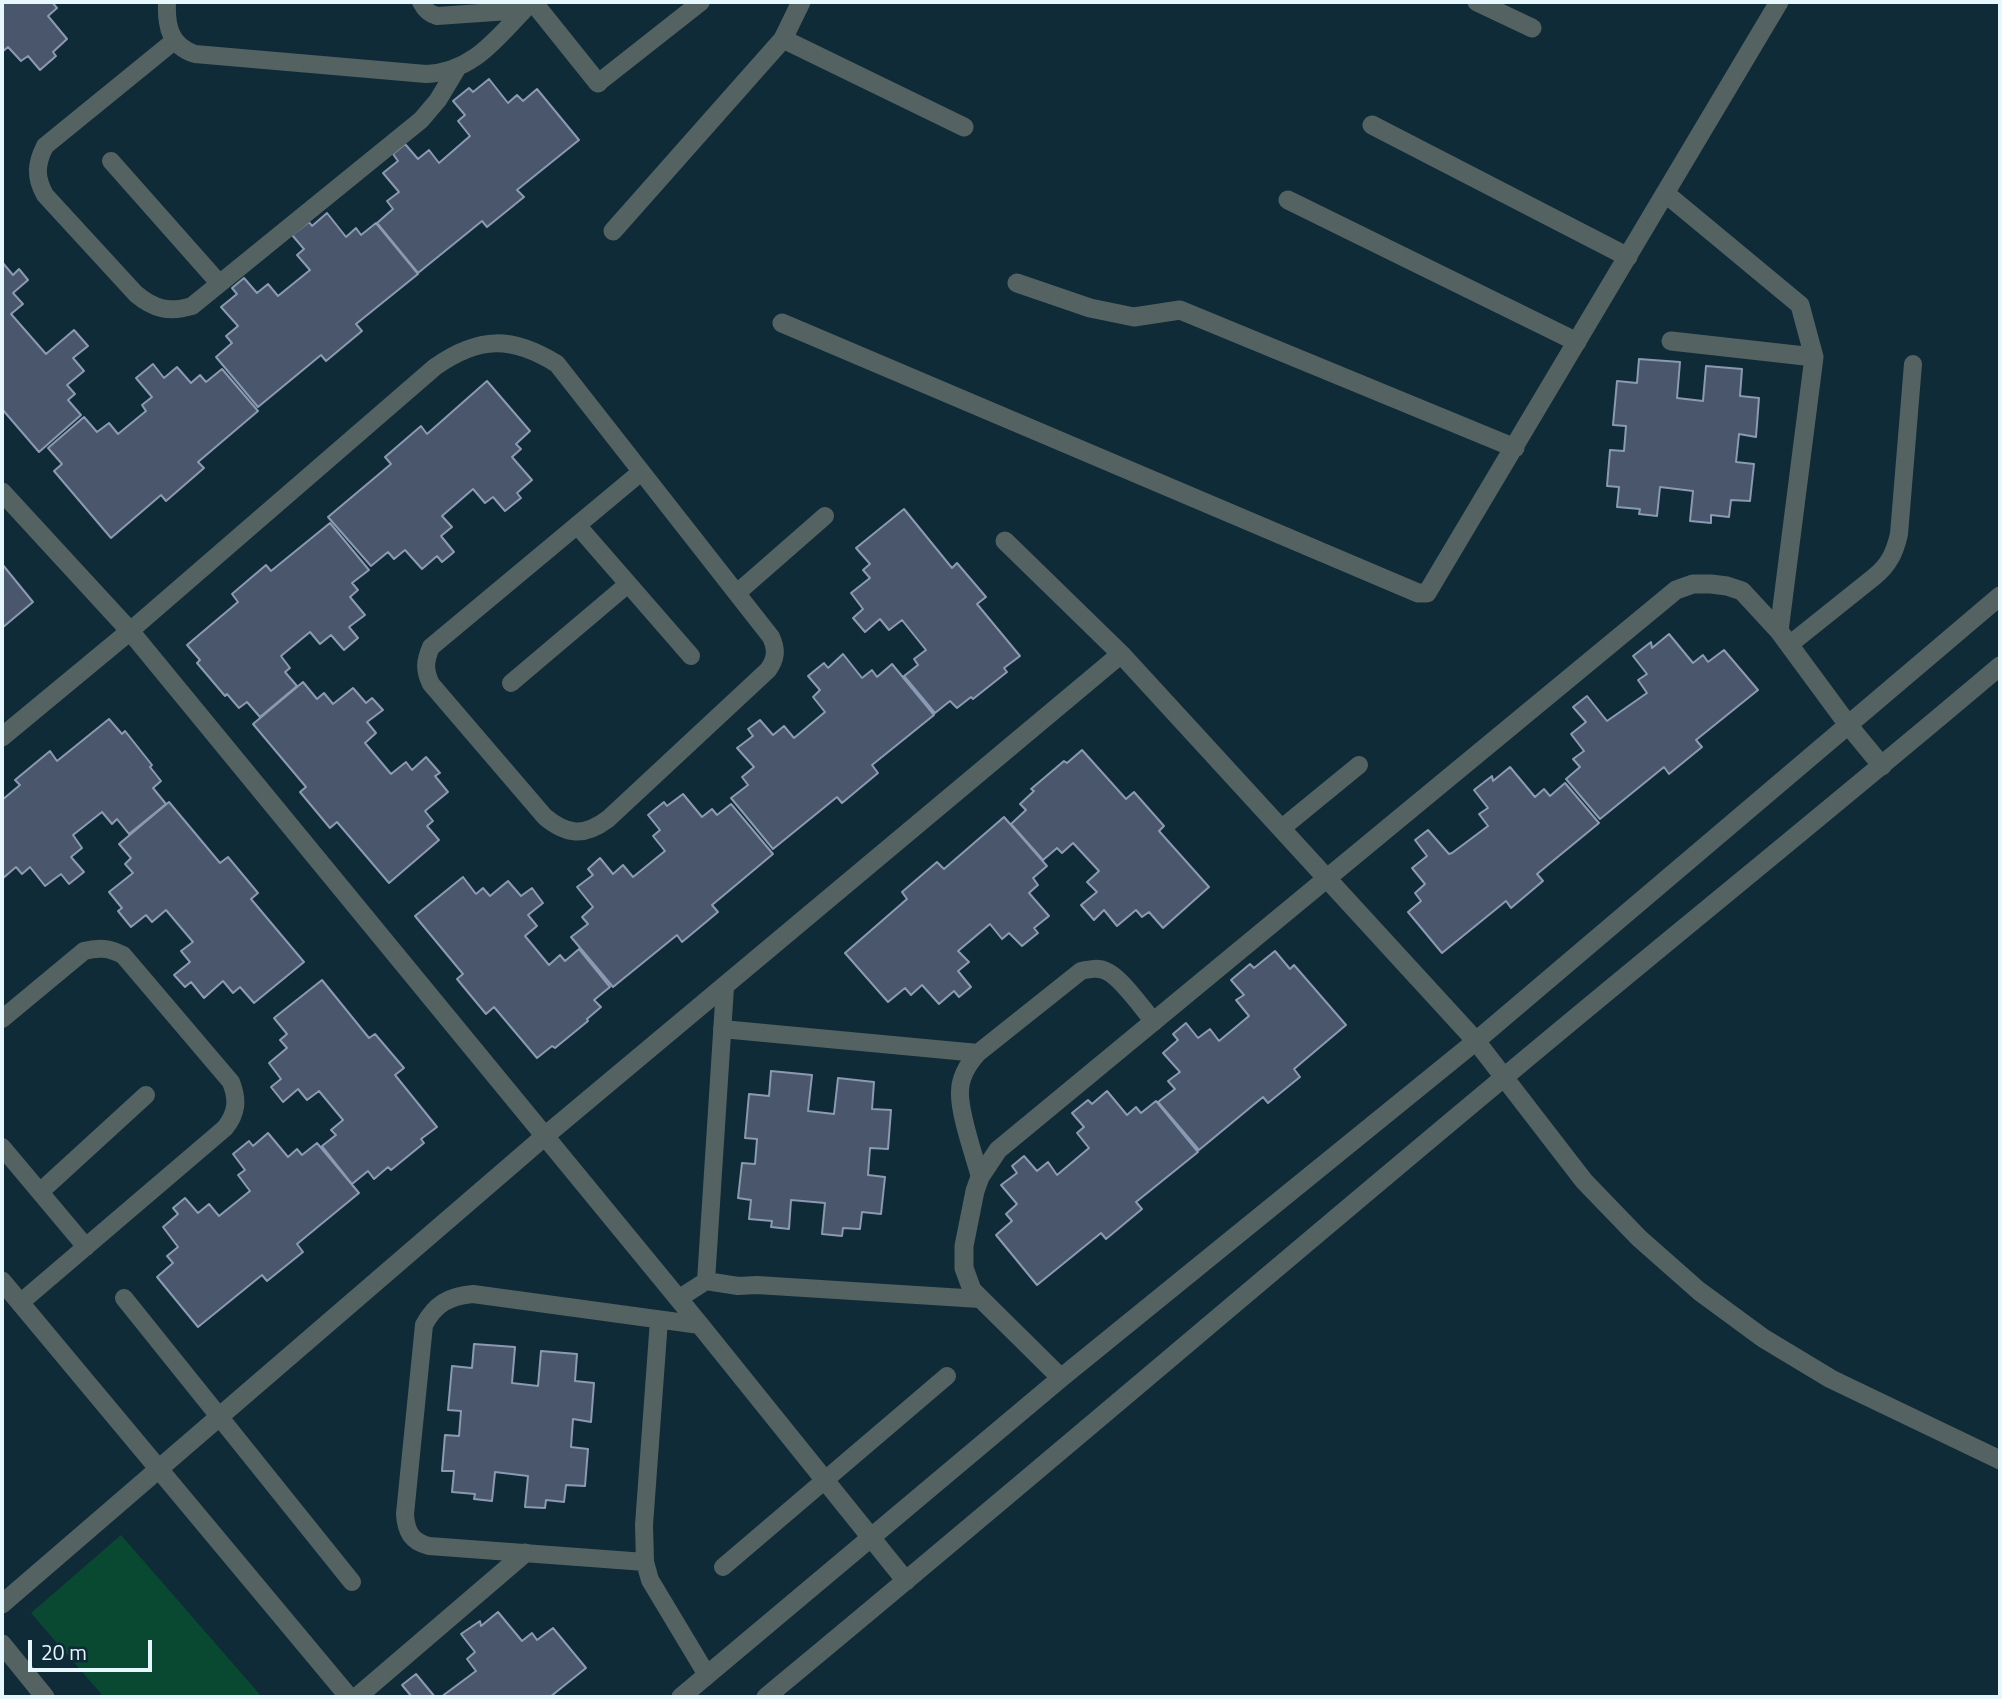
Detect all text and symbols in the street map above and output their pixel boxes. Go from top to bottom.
scale bar [32,1626,156,1670]
text: 20 m [41,1636,87,1668]

